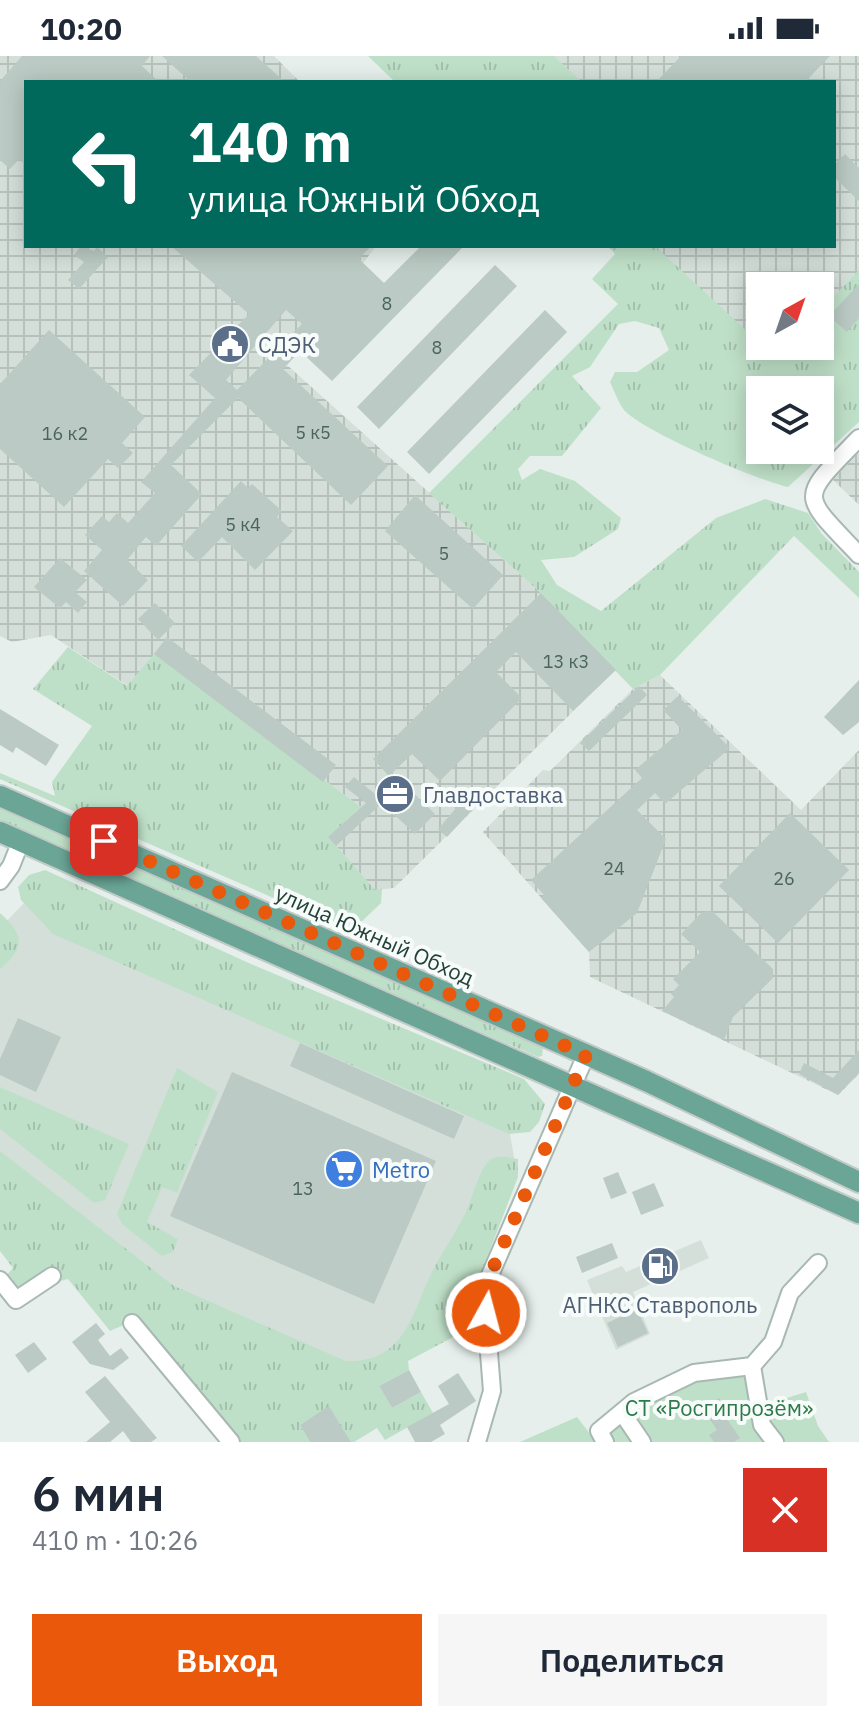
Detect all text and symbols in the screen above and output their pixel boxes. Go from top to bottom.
text: 10:20 [40,9,122,48]
text: 140 m [188,105,352,177]
icon: left [56,112,160,216]
text: улица Южный Обход [188,175,540,222]
north arrow [746,272,834,360]
map controls [746,272,834,464]
house number: 8 [382,292,392,315]
public building icon: СДЭК [209,323,251,365]
place label: СДЭК [258,330,316,359]
house number: 8 [432,336,442,359]
button: layers [746,376,834,464]
house number: 5 к5 [295,421,331,444]
house number: 16 к2 [42,422,88,445]
house number: 5 к4 [225,513,261,536]
house number: 5 [439,542,449,565]
house number: 13 к3 [543,650,589,673]
office icon: Главдоставка [374,773,416,815]
place label: Главдоставка [423,780,563,809]
pin [70,807,138,875]
icon: arrive [82,819,126,863]
house number: 24 [603,857,625,880]
house number: 26 [773,867,795,890]
street label: улица Южный Обход [271,878,479,992]
supermarket icon: Metro [323,1148,365,1190]
place label: Metro [372,1155,430,1184]
house number: 13 [292,1177,314,1200]
fuel station icon: АГНКС Ставрополь [639,1245,681,1287]
position arrow [444,1271,528,1355]
place label: АГНКС Ставрополь [562,1290,758,1319]
park label: СТ «Росгипрозём» [625,1393,813,1422]
text: 6 мин [32,1462,165,1524]
button: close [743,1468,827,1552]
text: 410 m · 10:26 [32,1523,198,1557]
button: Выход [32,1614,422,1706]
button: Поделиться [438,1614,827,1706]

